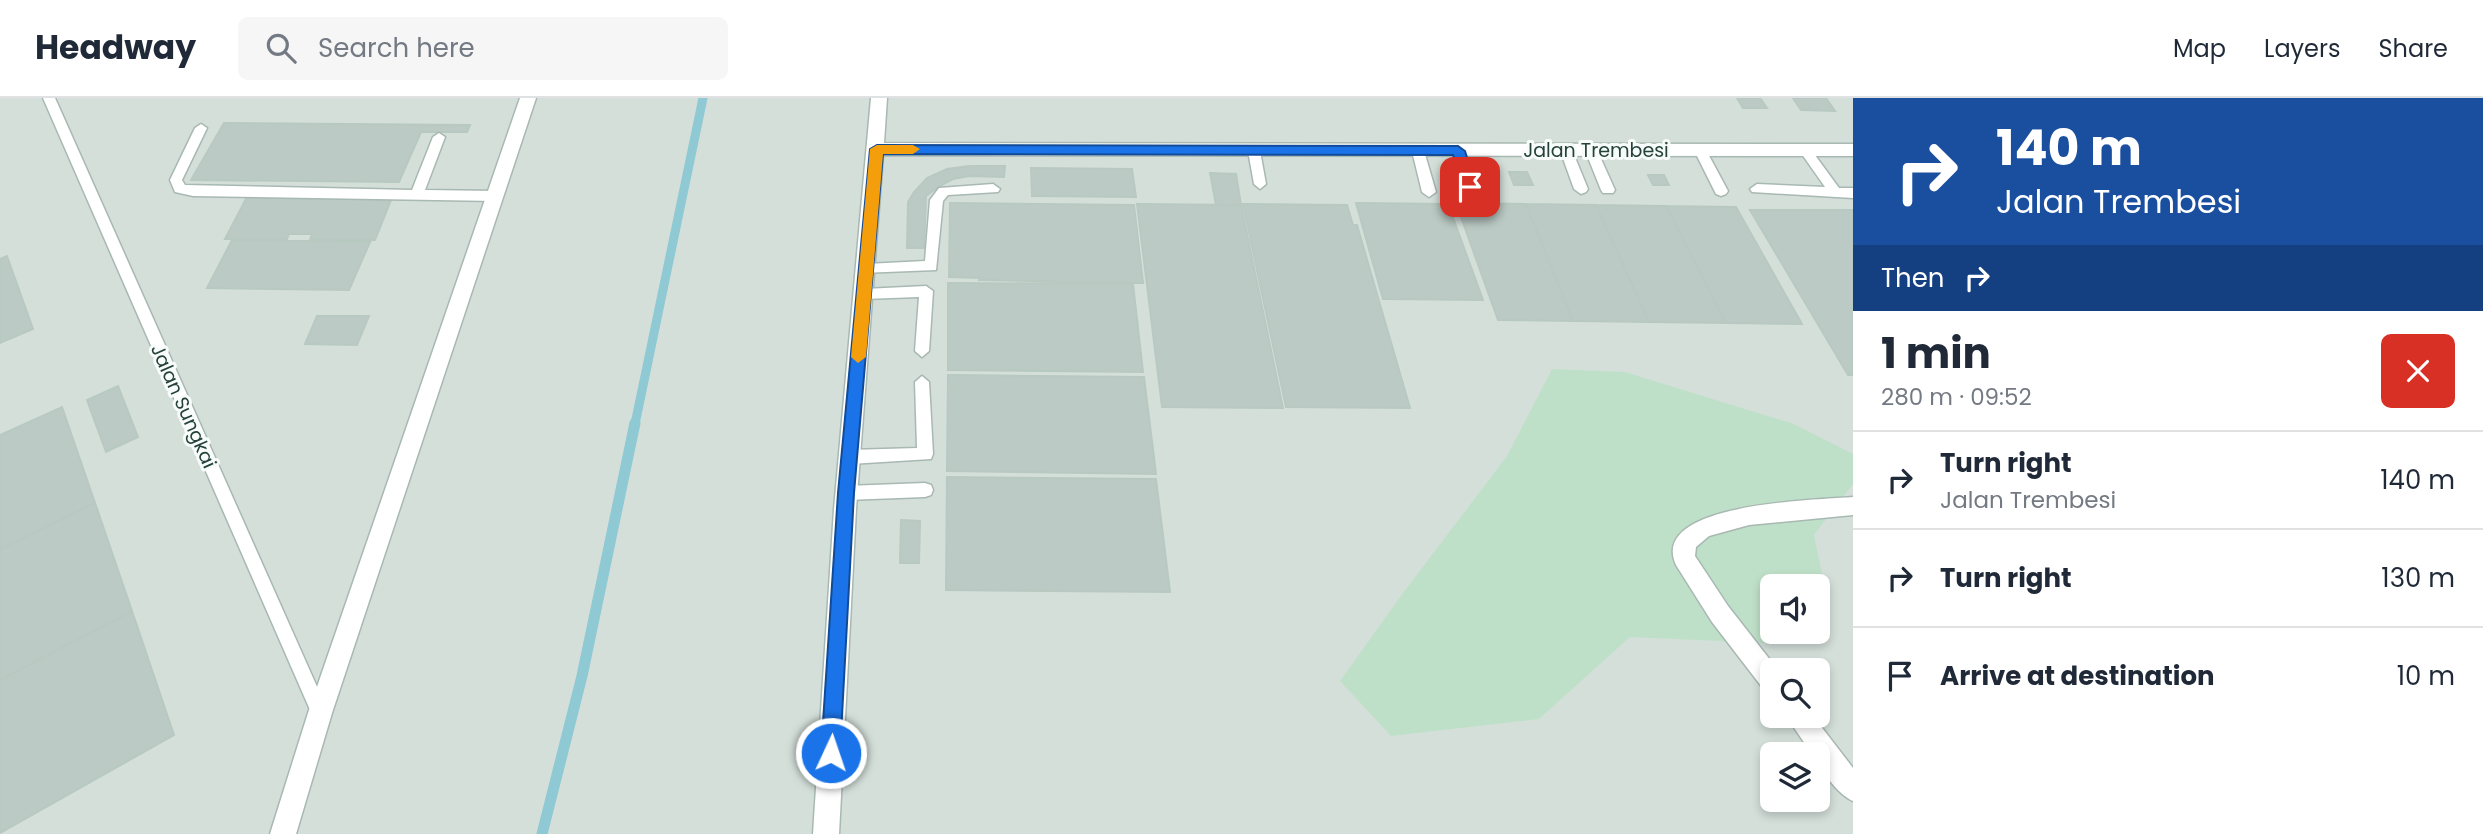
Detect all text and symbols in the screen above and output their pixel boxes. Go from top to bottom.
search box [238,17,728,80]
text: Headway [35,24,196,71]
icon: search [262,29,300,67]
text: Search here [318,30,475,66]
text: Map [2173,32,2226,65]
text: Layers [2264,32,2340,65]
text: Share [2378,32,2448,65]
text: 140 m [1996,114,2142,182]
icon: right [1881,126,1972,217]
street label: Jalan Trembesi [1523,137,1669,164]
pin [1440,157,1500,217]
icon: arrive [1451,168,1489,206]
text: Jalan Trembesi [1996,179,2241,224]
icon: right [1958,259,1996,297]
text: Then [1881,260,1944,296]
text: 1 min [1881,324,1991,383]
button: close [2381,334,2455,408]
street label: Jalan Sungkai [144,340,223,473]
text: 280 m · 09:52 [1881,381,2032,413]
text: Turn right [1940,445,2072,481]
icon: right [1881,461,1919,499]
text: 140 m [2380,462,2455,498]
text: Jalan Trembesi [1940,484,2116,516]
icon: right [1881,559,1919,597]
text: Turn right [1940,560,2072,596]
text: 130 m [2381,560,2455,596]
map controls [1760,574,1830,812]
button: sound [1760,574,1830,644]
icon: arrive [1881,657,1919,695]
button: search [1760,658,1830,728]
text: Arrive at destination [1940,658,2215,694]
text: 10 m [2397,658,2455,694]
position arrow [794,716,868,790]
button: layers [1760,742,1830,812]

